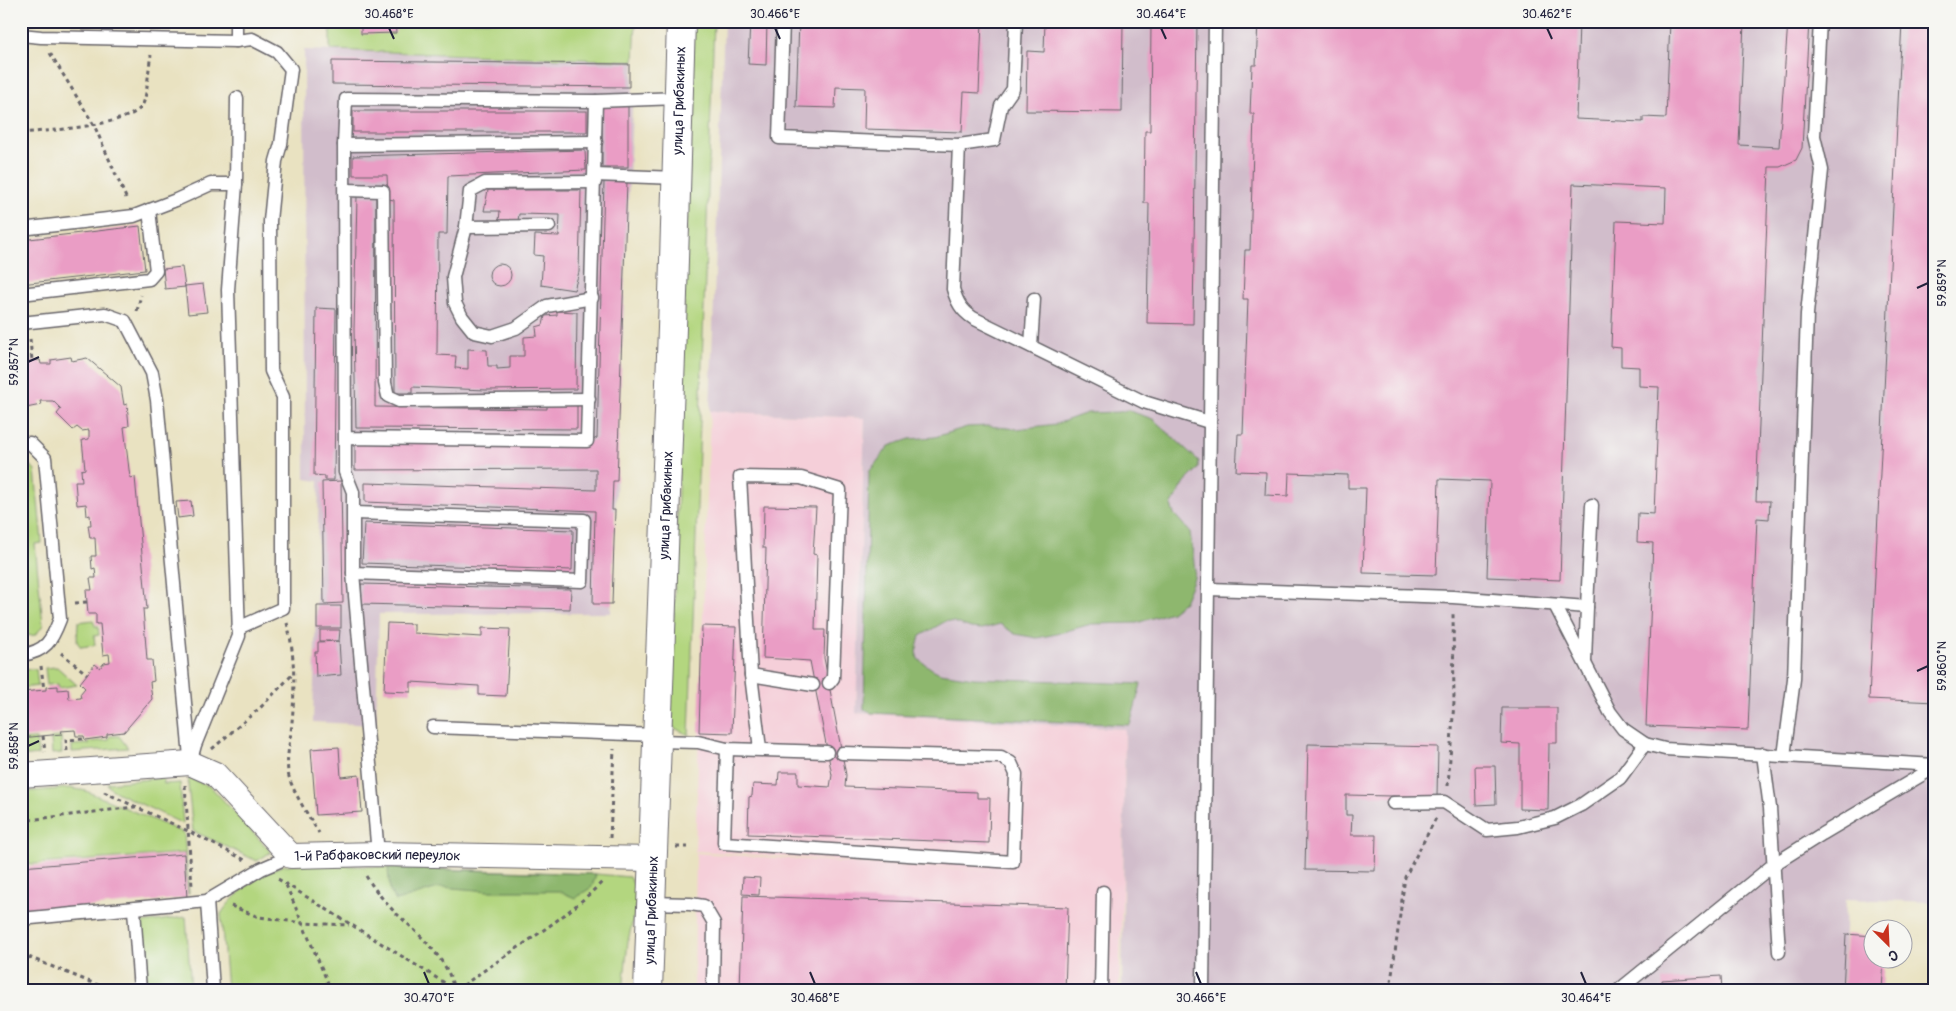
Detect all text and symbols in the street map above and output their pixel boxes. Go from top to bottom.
text: 30.468°E [364,7,414,22]
text: 30.466°E [750,7,800,22]
text: 30.464°E [1136,7,1186,22]
text: 30.462°E [1522,7,1572,22]
street label: улица Грибакиных [669,46,689,156]
text: 59.859°N [1935,259,1950,307]
text: 59.857°N [7,338,22,386]
street label: улица Грибакиных [656,451,677,561]
text: 59.860°N [1935,641,1950,691]
text: 59.858°N [7,722,22,770]
street label: 1-й Рабфаковский переулок [294,846,461,865]
street label: улица Грибакиных [641,856,662,966]
north arrow [1864,918,1914,968]
text: С [1885,946,1900,965]
text: 30.470°E [404,991,454,1006]
text: 30.468°E [790,991,840,1006]
text: 30.466°E [1176,991,1226,1006]
text: 30.464°E [1561,991,1611,1006]

